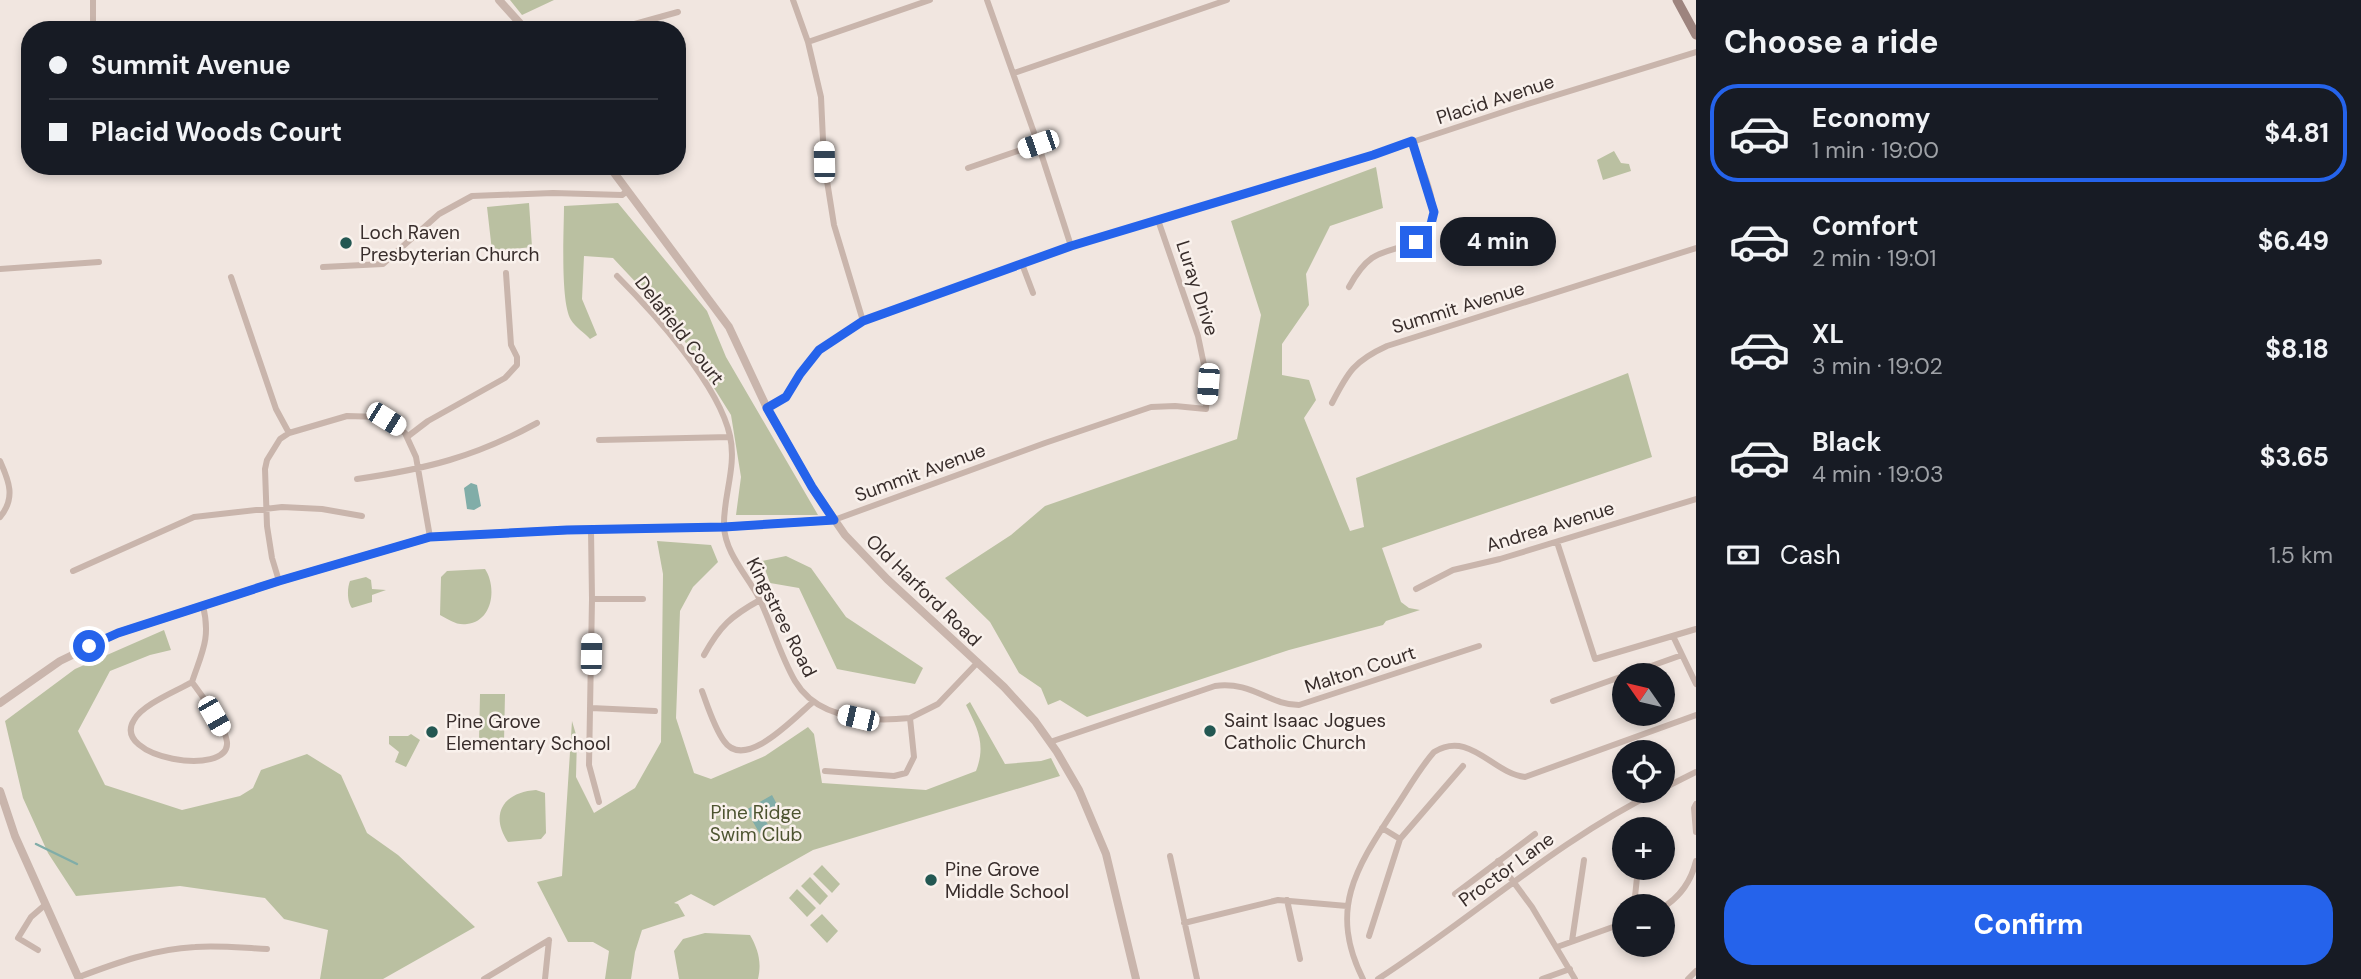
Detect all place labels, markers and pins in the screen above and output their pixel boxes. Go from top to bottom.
place label: Loch Raven Presbyterian Church [360,220,539,267]
marker: Loch Raven Presbyterian Church [338,235,354,251]
place label: Saint Isaac Jogues Catholic Church [1224,708,1386,755]
place label: Pine Grove Elementary School [446,709,610,756]
marker: Saint Isaac Jogues Catholic Church [1202,723,1218,739]
marker: Pine Grove Elementary School [424,724,440,740]
place label: Pine Grove Middle School [945,857,1069,904]
marker: Pine Grove Middle School [923,872,939,888]

